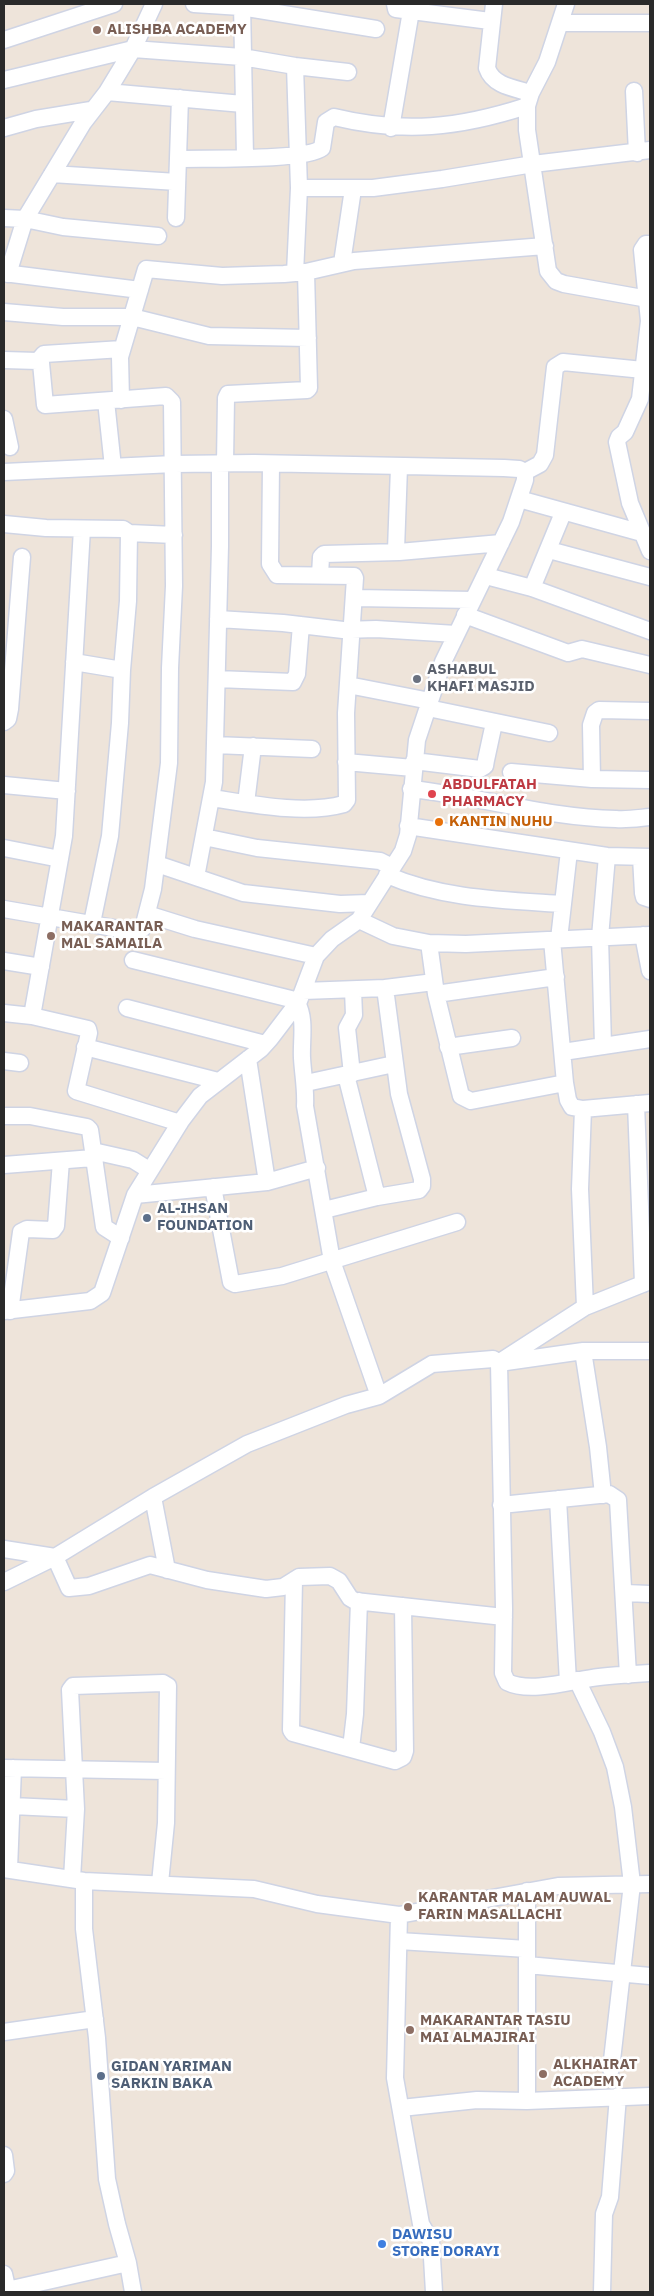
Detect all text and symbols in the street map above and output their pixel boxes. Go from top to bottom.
place label: ALISHBA ACADEMY [107,21,247,39]
marker: ALISHBA ACADEMY [91,24,103,36]
place label: ASHABUL KHAFI MASJID [427,661,535,696]
marker: ASHABUL KHAFI MASJID [411,673,423,685]
place label: ABDULFATAH PHARMACY [442,776,537,811]
marker: ABDULFATAH PHARMACY [426,788,438,800]
place label: KANTIN NUHU [449,813,553,831]
marker: KANTIN NUHU [433,816,445,828]
place label: MAKARANTAR MAL SAMAILA [61,918,164,953]
marker: MAKARANTAR MAL SAMAILA [45,930,57,942]
place label: AL-IHSAN FOUNDATION [157,1200,253,1235]
marker: AL-IHSAN FOUNDATION [141,1212,153,1224]
place label: KARANTAR MALAM AUWAL FARIN MASALLACHI [418,1889,611,1924]
marker: KARANTAR MALAM AUWAL FARIN MASALLACHI [402,1901,414,1913]
place label: MAKARANTAR TASIU MAI ALMAJIRAI [420,2012,571,2047]
marker: MAKARANTAR TASIU MAI ALMAJIRAI [404,2024,416,2036]
place label: ALKHAIRAT ACADEMY [553,2056,637,2091]
place label: GIDAN YARIMAN SARKIN BAKA [111,2058,232,2093]
marker: ALKHAIRAT ACADEMY [537,2068,549,2080]
marker: GIDAN YARIMAN SARKIN BAKA [95,2070,107,2082]
place label: DAWISU STORE DORAYI [392,2226,500,2261]
marker: DAWISU STORE DORAYI [376,2238,388,2250]

